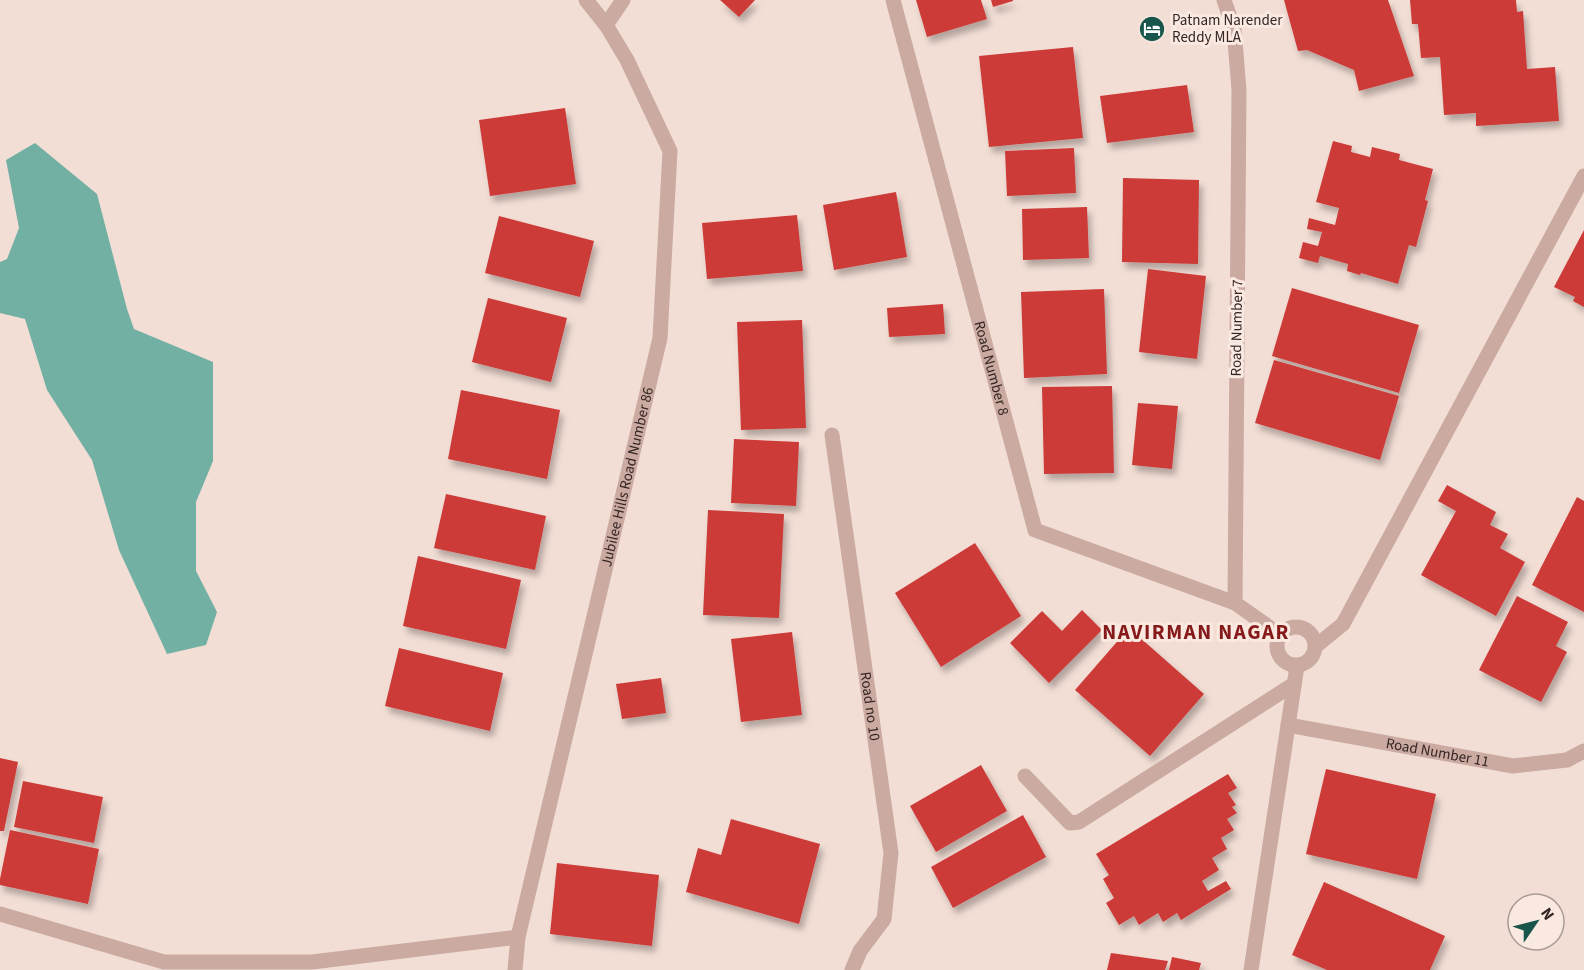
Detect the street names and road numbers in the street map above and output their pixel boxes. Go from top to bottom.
street label: Road Number 7 [1226,279,1248,377]
street label: Road Number 8 [969,318,1014,418]
street label: Jubilee Hills Road Number 86 [596,385,659,569]
street label: Road no 10 [855,670,886,742]
street label: Road Number 11 [1384,733,1491,772]

